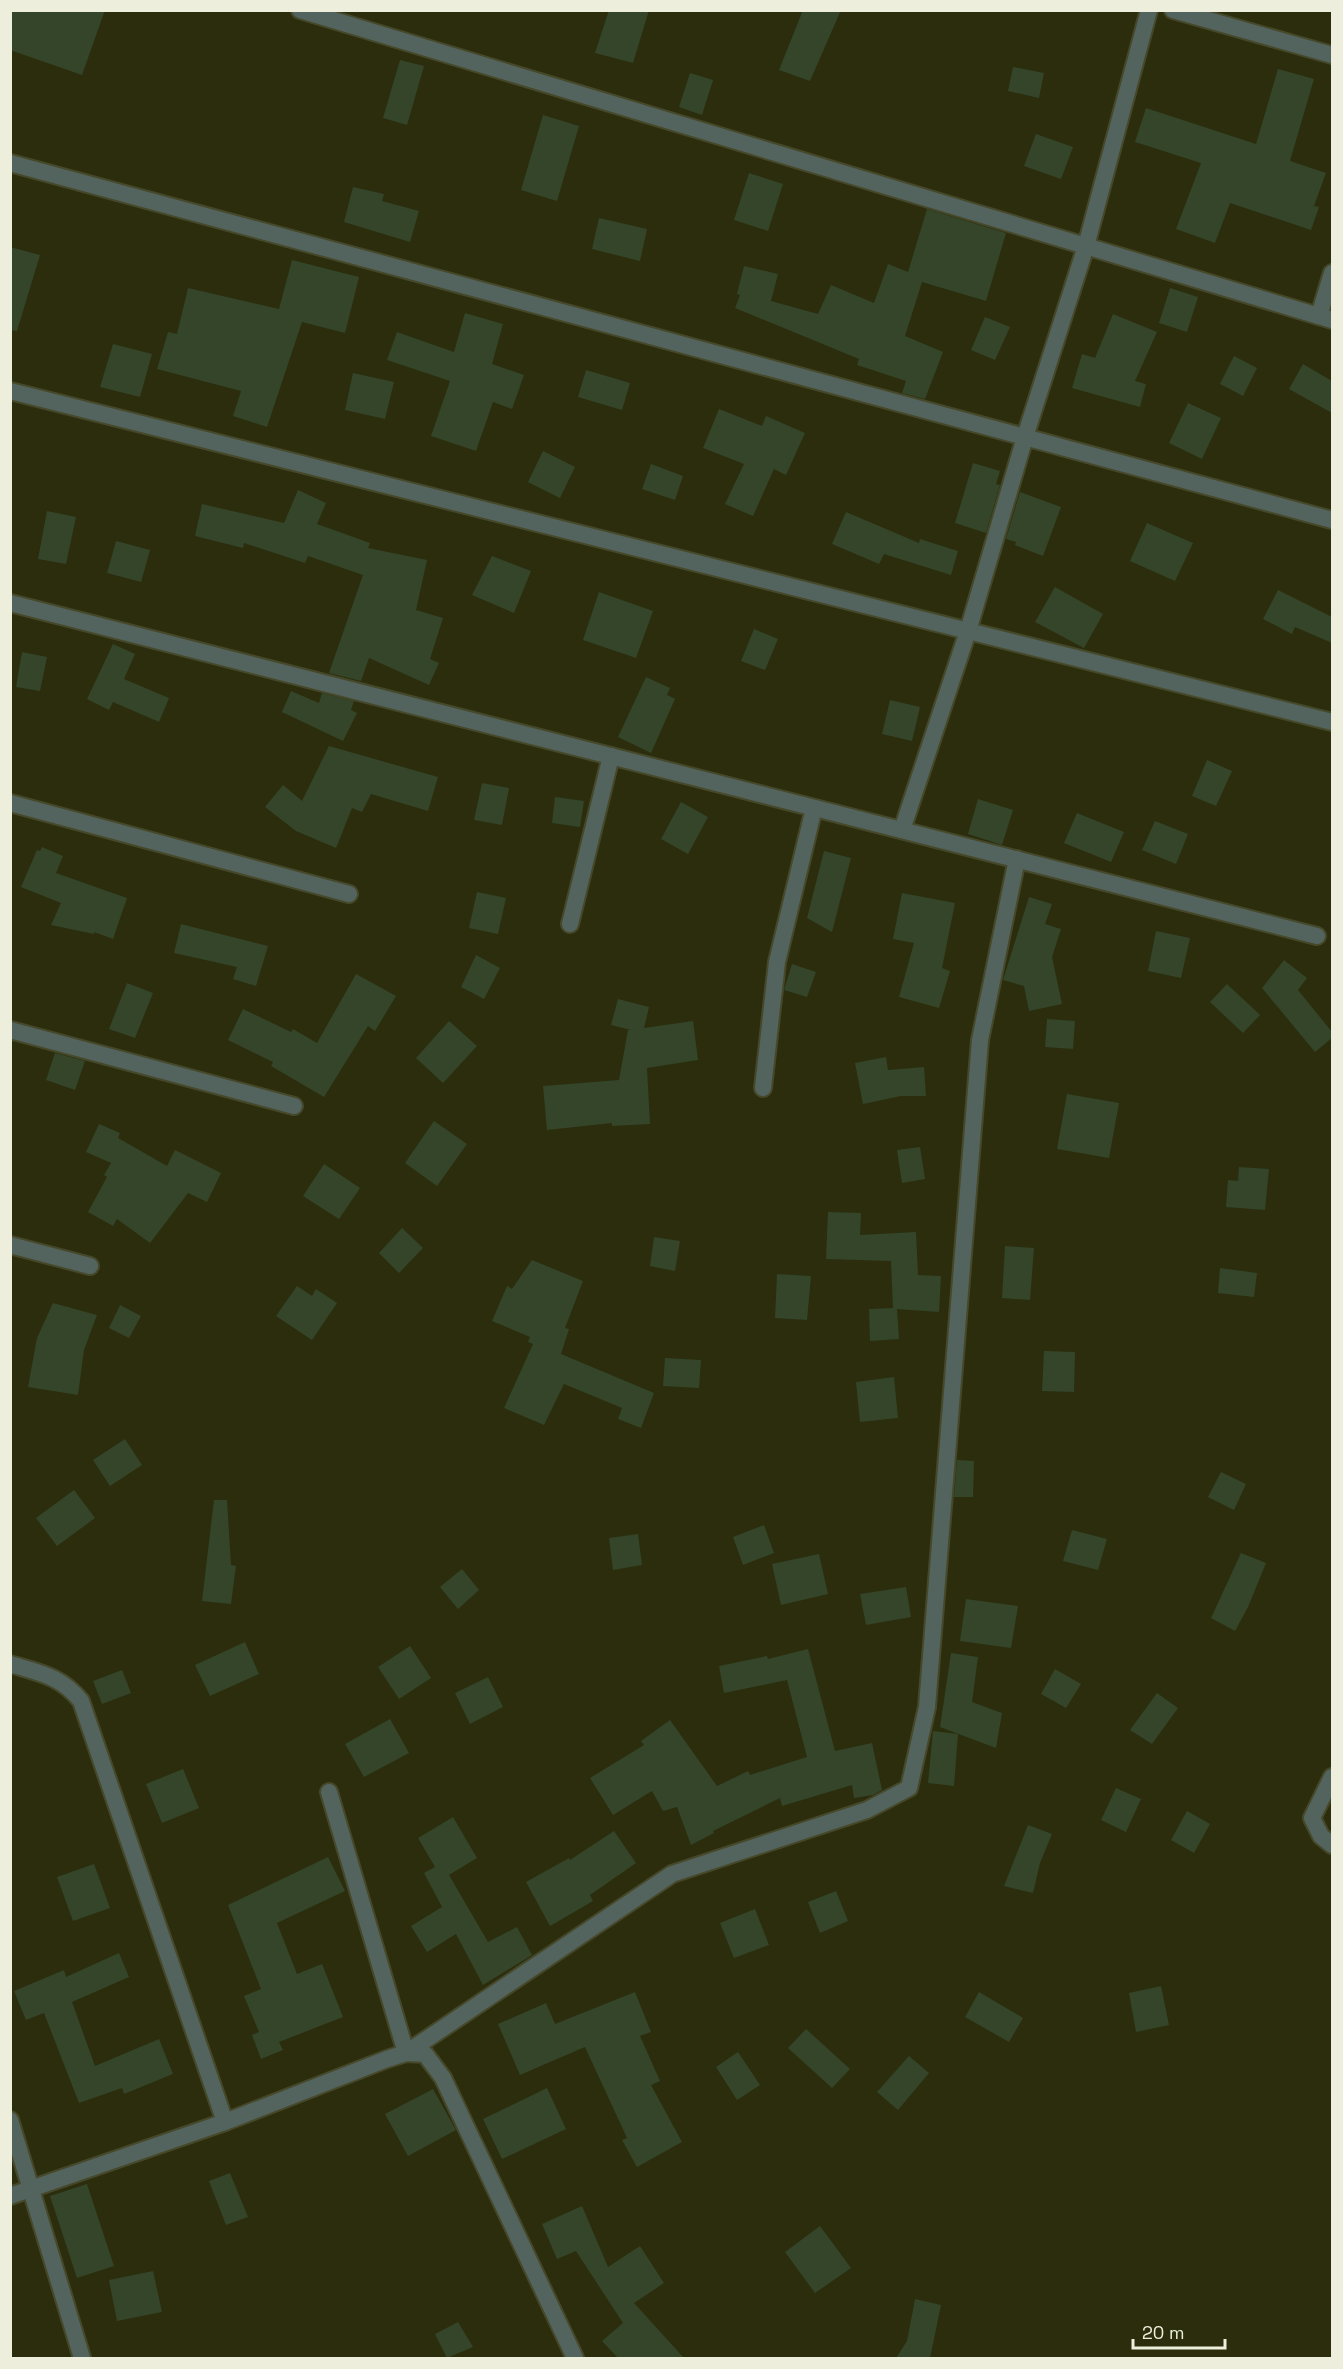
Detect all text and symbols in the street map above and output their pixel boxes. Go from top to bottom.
scale bar [1133,2312,1224,2350]
text: 20 m [1142,2321,1185,2344]

